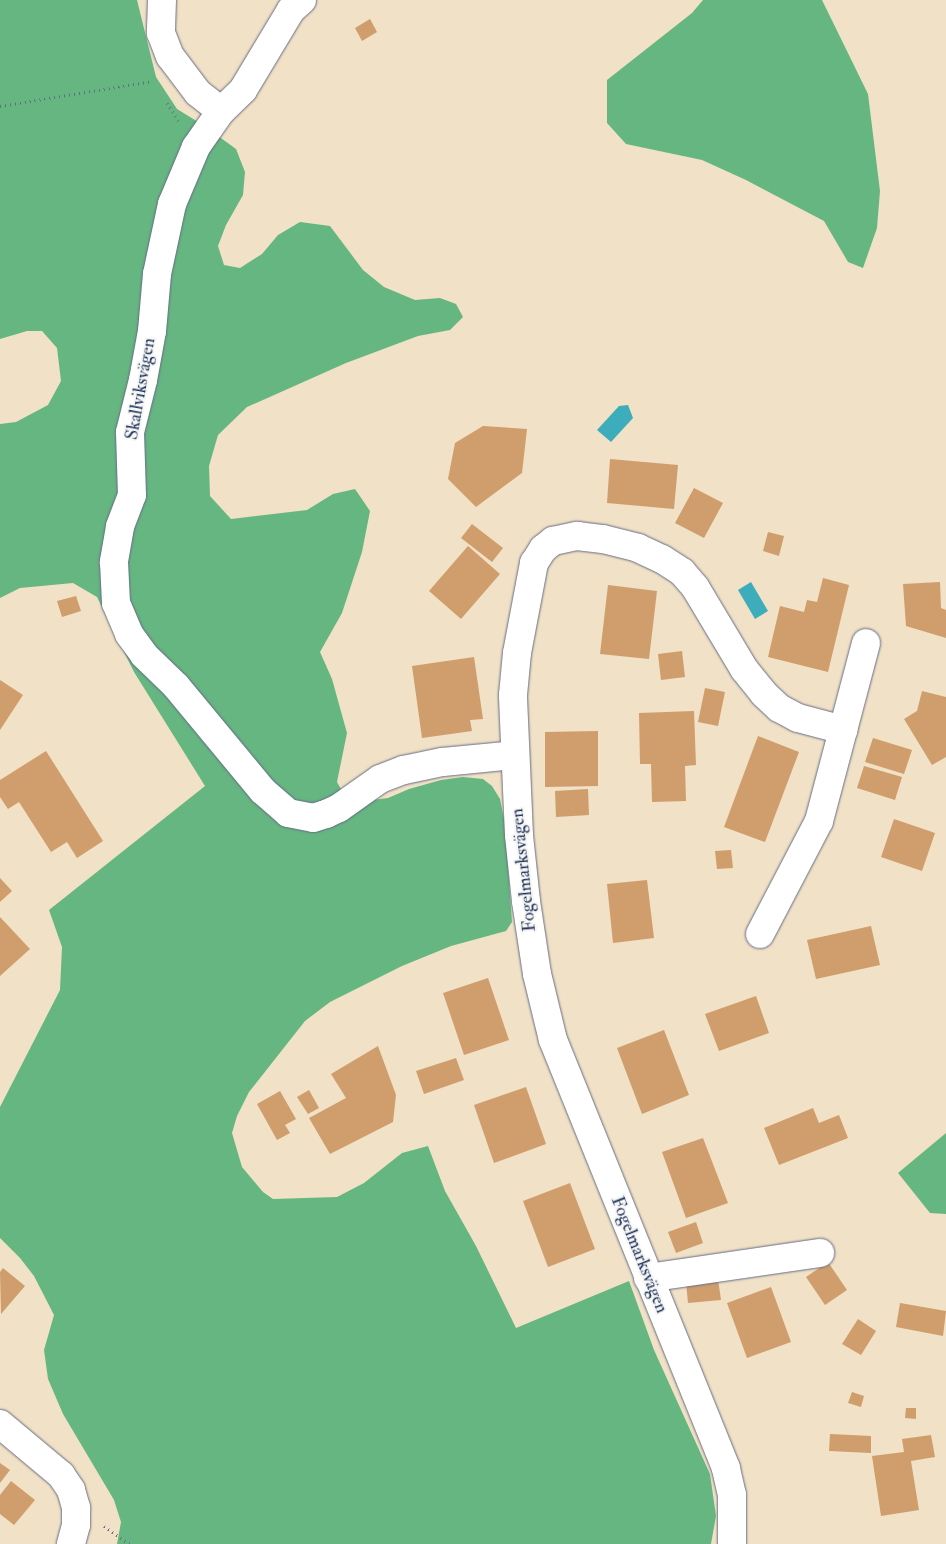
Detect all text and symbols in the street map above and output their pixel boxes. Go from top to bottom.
street label: Skallviksvägen [121,336,161,442]
street label: Fogelmarksvägen [507,807,541,933]
street label: Fogelmarksvägen [606,1194,672,1316]

